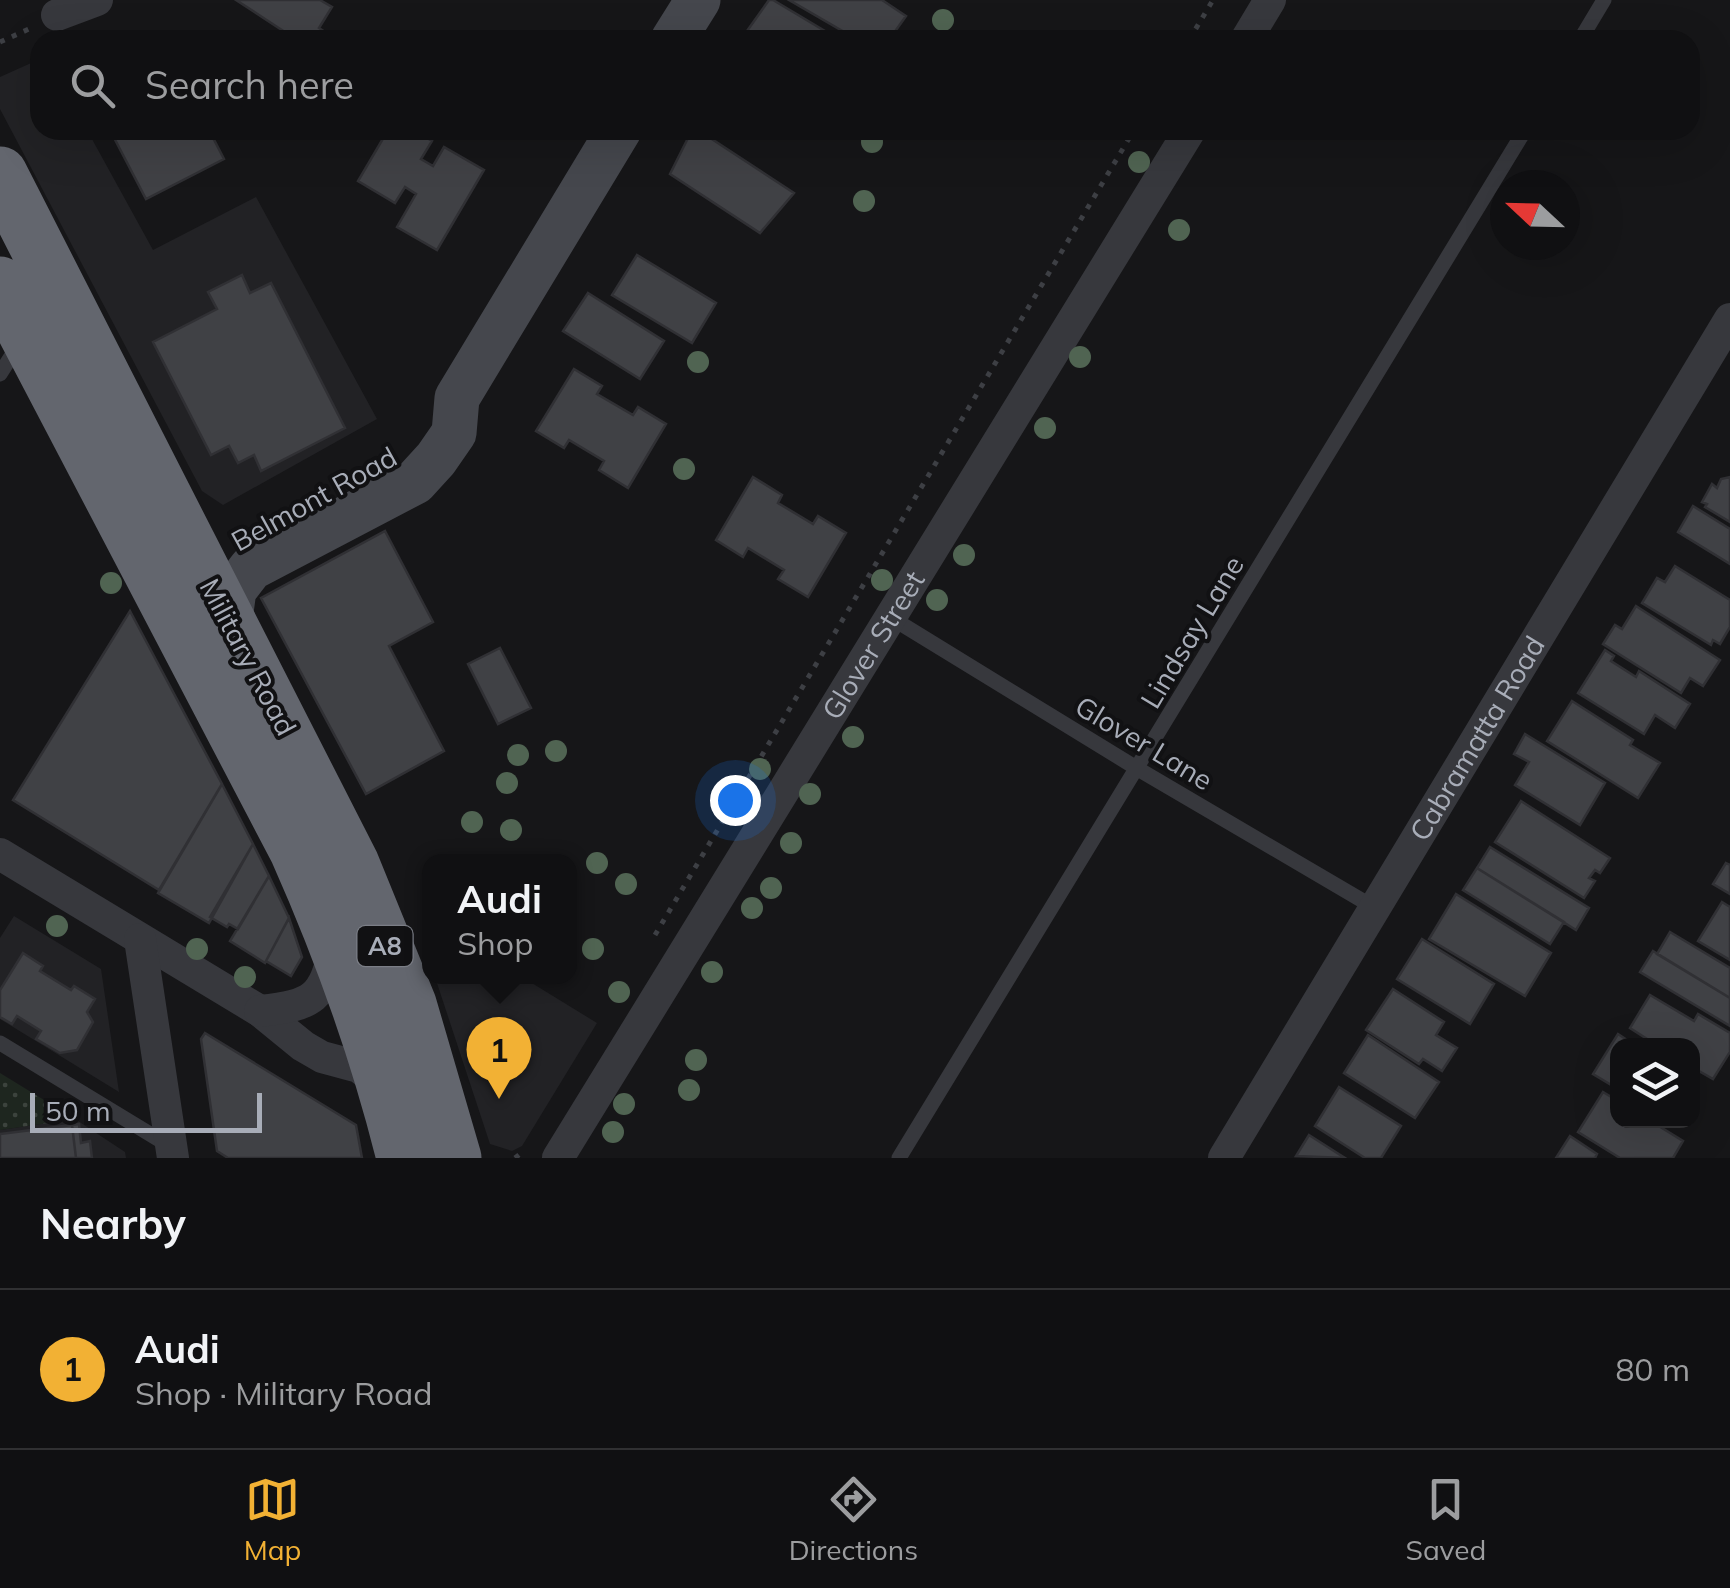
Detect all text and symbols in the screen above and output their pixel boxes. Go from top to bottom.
search box [30,30,1700,140]
icon: search [65,58,120,113]
text: Search here [145,61,354,109]
north arrow [1490,170,1580,260]
street label: Belmont Road [225,439,403,558]
street label: Lindsay Lane [1132,549,1251,714]
street label: Glover Street [814,564,932,726]
street label: Military Road [193,572,304,741]
street label: Cabramatta Road [1402,629,1552,847]
street label: Glover Lane [1069,688,1219,797]
your location [710,775,761,826]
popup [422,854,577,984]
text: Audi [457,875,542,923]
text: Shop [457,923,533,963]
road number: A8 [358,926,412,966]
pin: 1 [466,1016,532,1099]
map controls [1610,1038,1700,1128]
button: layers [1610,1038,1700,1128]
scale bar [30,1088,262,1132]
text: 50 m [45,1093,111,1128]
text: Nearby [40,1197,186,1250]
text: Audi [135,1325,220,1373]
text: 1 [63,1349,82,1389]
text: 80 m [1615,1349,1690,1389]
text: Shop · Military Road [135,1373,432,1413]
tab: Map [244,1472,301,1567]
tab: Directions [789,1472,918,1567]
tab: Saved [1405,1472,1486,1567]

